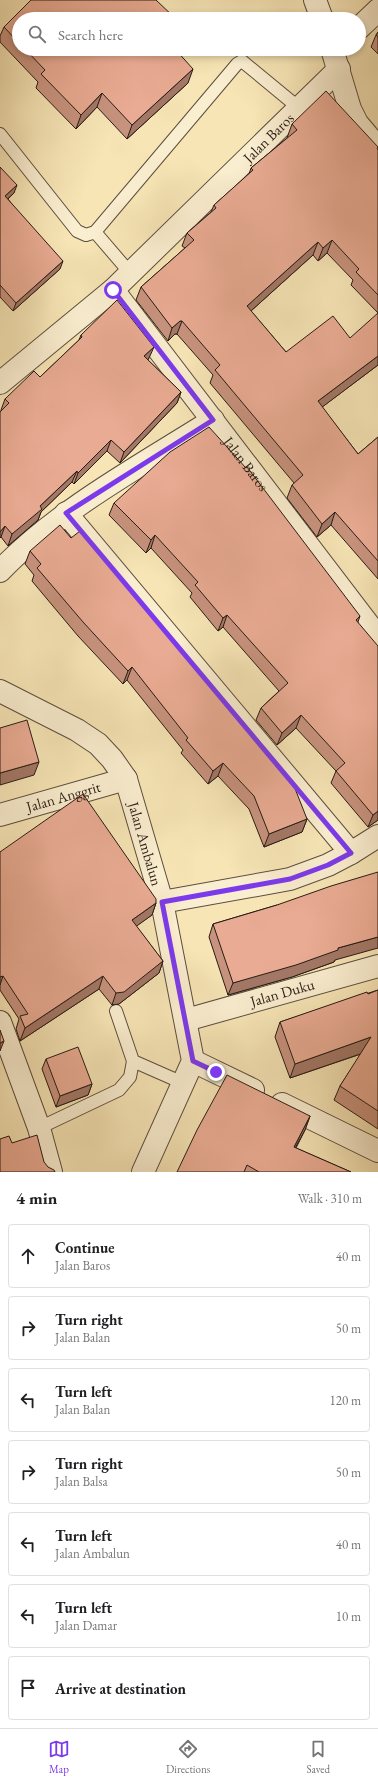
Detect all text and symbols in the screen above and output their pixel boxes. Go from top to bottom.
search box [12,12,366,56]
icon: search [26,23,48,45]
text: Search here [58,25,123,44]
street label: Jalan Baros [237,108,298,168]
route start [104,281,122,299]
street label: Jalan Baros [218,431,273,495]
street label: Jalan Anggrit [22,777,103,817]
street label: Jalan Ambalun [124,798,167,888]
street label: Jalan Duku [246,974,316,1011]
route end [207,1063,225,1081]
text: 4 min [16,1187,57,1209]
text: Walk · 310 m [298,1190,362,1207]
text: Continue [55,1238,115,1257]
icon: ahead [17,1245,39,1267]
text: 40 m [336,1248,361,1265]
text: Jalan Baros [55,1257,110,1274]
text: Turn right [55,1310,123,1329]
icon: right [17,1317,39,1339]
text: 50 m [336,1320,361,1337]
text: Jalan Balan [55,1329,110,1346]
text: Turn left [55,1382,112,1401]
icon: left [17,1389,39,1411]
text: 120 m [330,1392,361,1409]
text: Jalan Balan [55,1401,110,1418]
text: Turn right [55,1454,123,1473]
icon: right [17,1461,39,1483]
text: 50 m [336,1464,361,1481]
text: Jalan Balsa [55,1473,108,1490]
text: Turn left [55,1526,112,1545]
icon: left [17,1533,39,1555]
text: 40 m [336,1536,361,1553]
text: Jalan Ambalun [55,1545,130,1562]
text: Turn left [55,1598,112,1617]
icon: left [17,1605,39,1627]
text: 10 m [336,1608,361,1625]
text: Jalan Damar [55,1617,117,1634]
icon: arrive [17,1677,39,1699]
text: Arrive at destination [55,1679,186,1698]
tab: Map [48,1738,70,1776]
tab: Directions [166,1738,210,1776]
tab: Saved [306,1738,330,1776]

